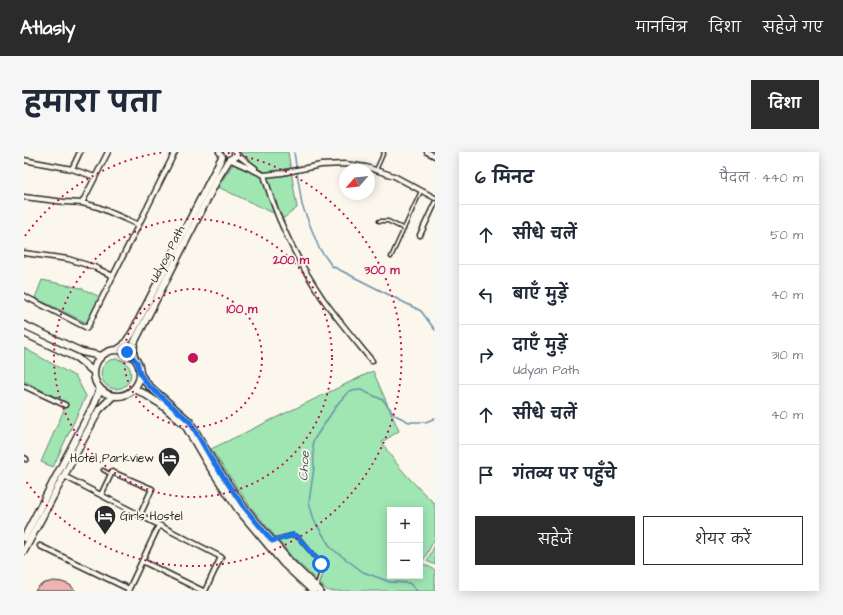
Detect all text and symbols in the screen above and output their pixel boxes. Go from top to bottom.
text: Atlasly [20,15,75,42]
text: मानचित्र [636,18,687,38]
text: दिशा [709,18,741,38]
text: सहेजे गए [763,18,823,38]
button: दिशा [751,80,819,129]
text: हमारा पता [24,84,160,123]
north arrow [339,164,375,200]
text: 6 मिनट [475,166,534,190]
text: पैदल · 440 m [719,169,803,187]
street label: Udyog Path [146,223,190,286]
icon: ahead [475,224,497,246]
text: सीधे चलें [513,224,577,245]
text: 50 m [770,226,803,244]
text: 200 m [272,252,310,269]
text: 300 m [363,262,400,279]
icon: left [475,284,497,306]
text: बाएँ मुड़ें [513,284,568,305]
text: 40 m [771,286,803,304]
text: 100 m [227,301,258,318]
text: दाएँ मुड़ें [513,335,567,356]
route end [118,343,136,361]
icon: right [475,344,497,366]
text: 310 m [771,346,803,364]
centre of rings [186,351,200,365]
text: Udyan Path [513,361,579,379]
icon: ahead [475,404,497,426]
text: सीधे चलें [513,404,577,425]
text: 40 m [771,406,803,424]
hotel icon: Hotel Parkview [156,445,182,478]
place label: Hotel Parkview [70,450,154,467]
water label: Choe [294,450,314,482]
icon: arrive [475,464,497,486]
text: गंतव्य पर पहुँचे [513,464,616,485]
hotel icon: Girls Hostel [92,503,118,536]
map controls [387,507,423,579]
button: + [387,507,423,543]
place label: Girls Hostel [120,508,183,525]
button: सहेजें [475,516,635,565]
button: शेयर करें [643,516,803,565]
button: − [387,543,423,579]
route start [312,555,330,573]

